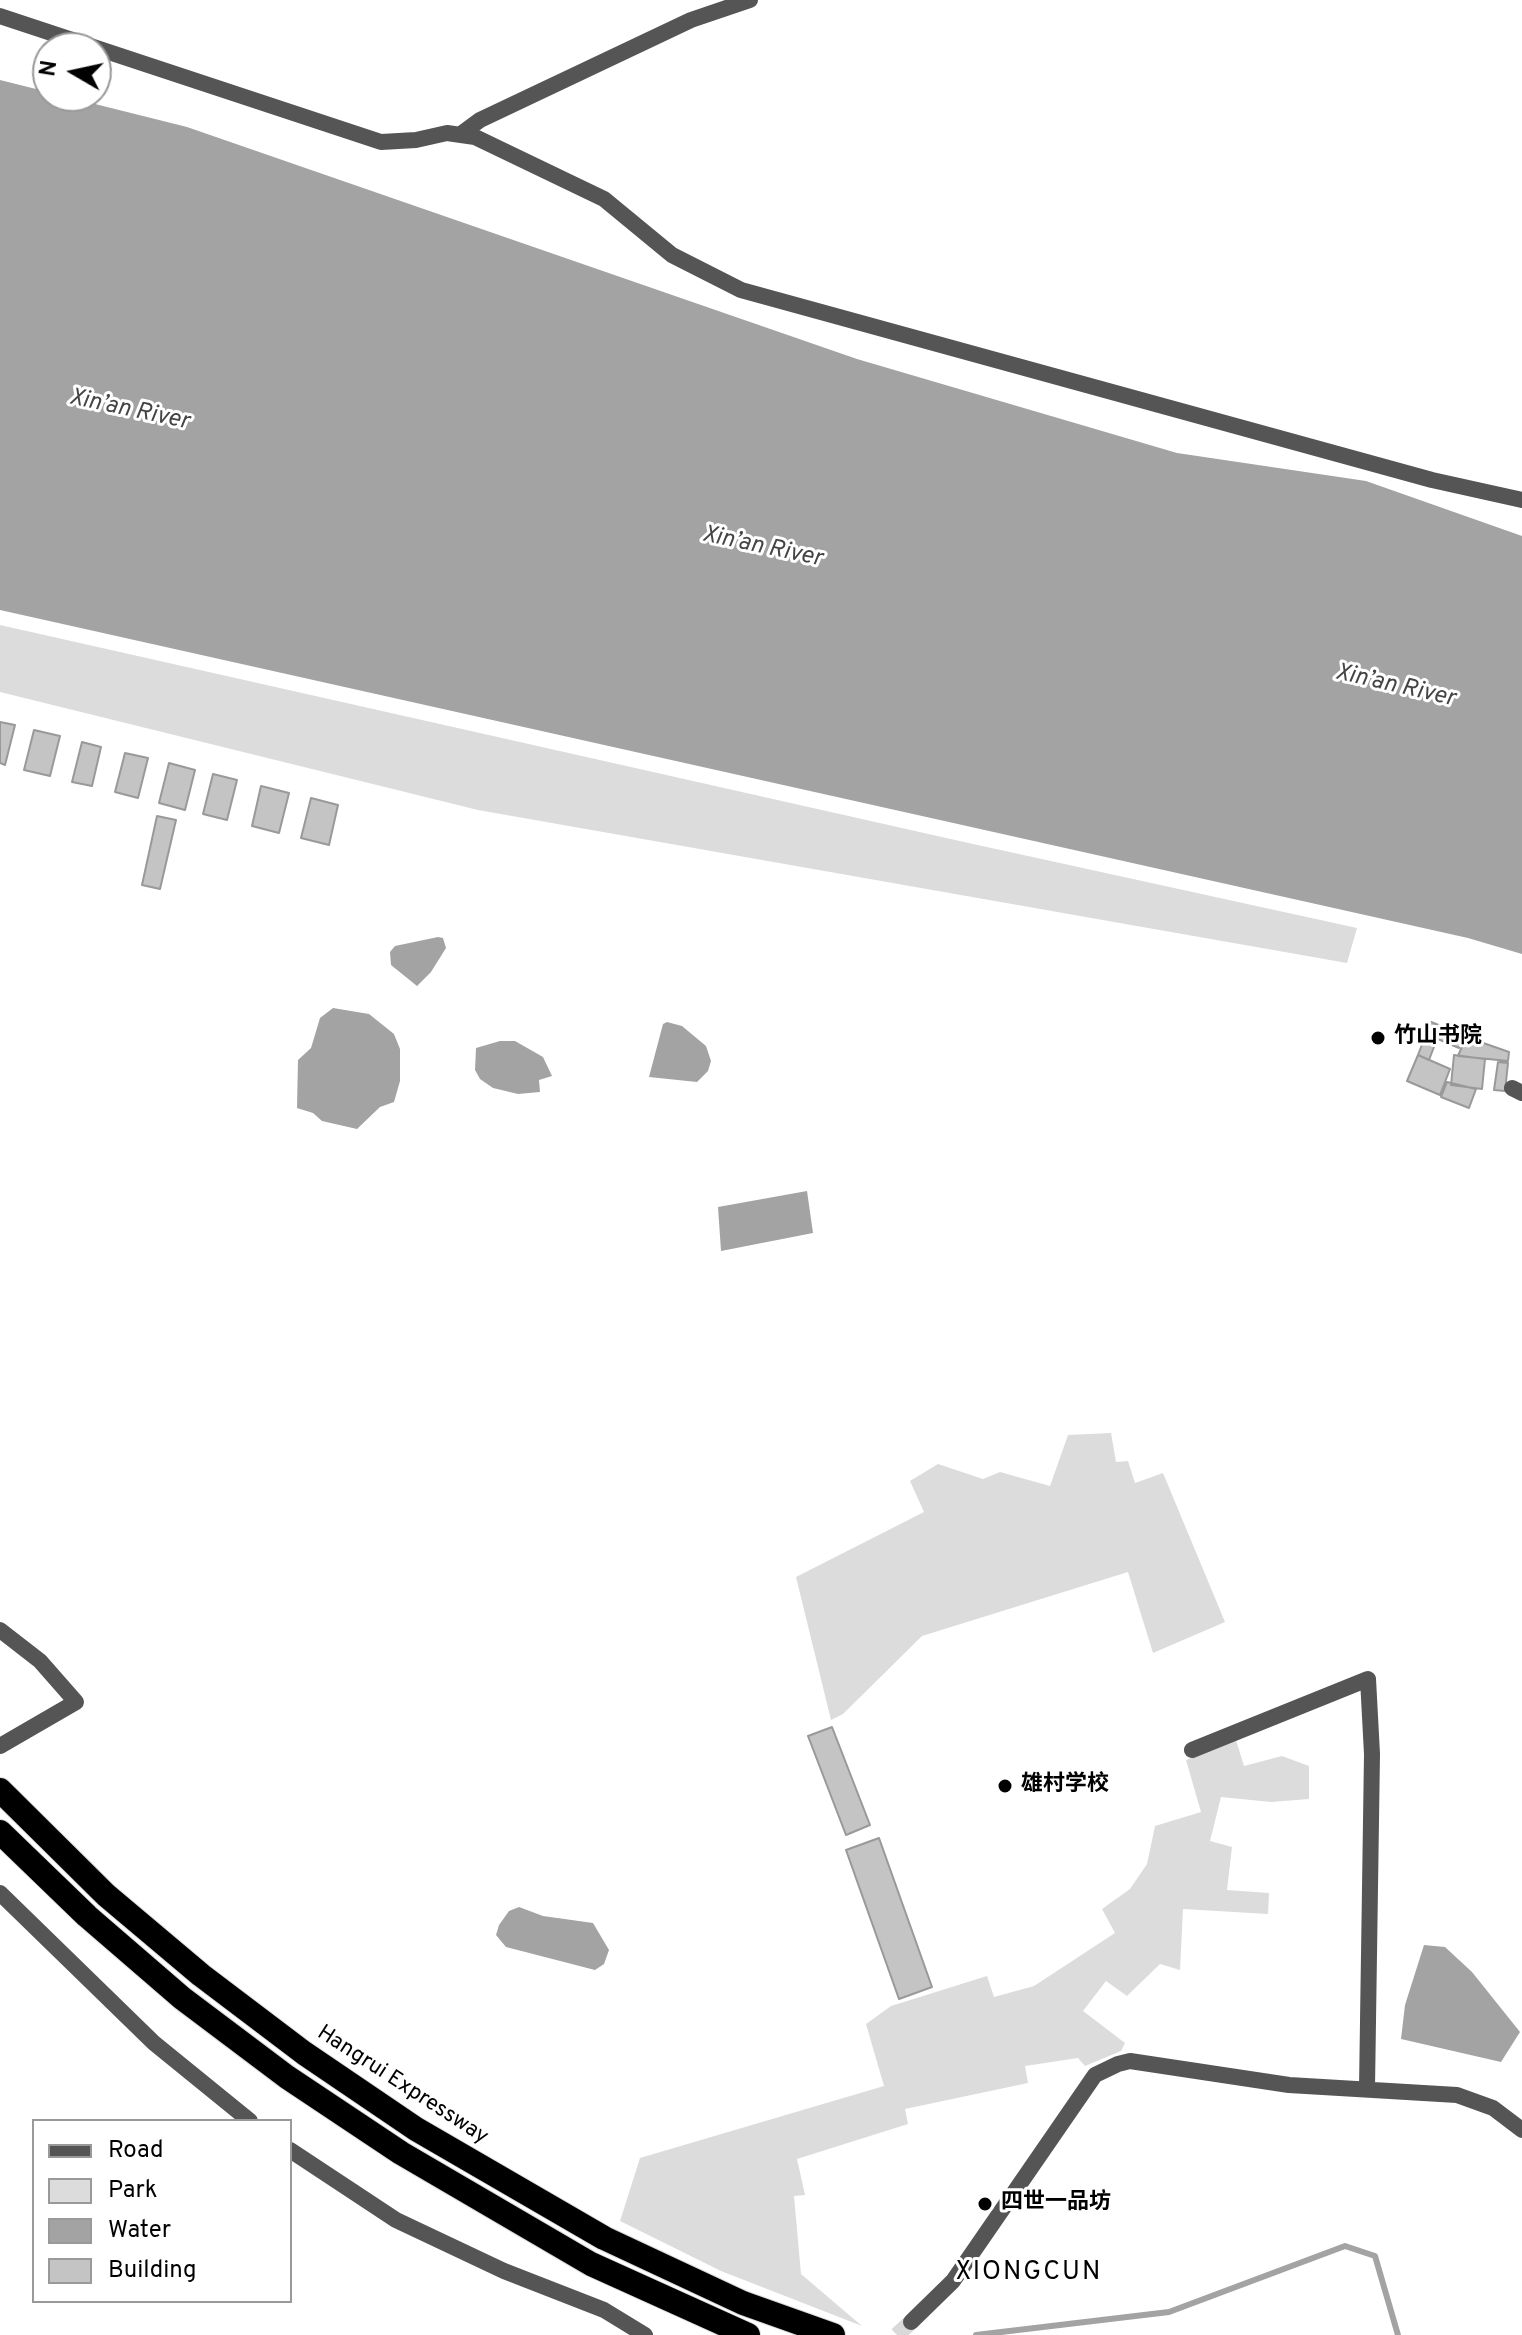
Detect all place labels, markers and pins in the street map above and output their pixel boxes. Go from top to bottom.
place label: 竹山书院 [1394,1025,1482,1051]
marker: 竹山书院 [1369,1029,1387,1047]
place label: 雄村学校 [1021,1773,1109,1799]
marker: 雄村学校 [996,1777,1014,1795]
place label: 四世一品坊 [1001,2191,1111,2217]
marker: 四世一品坊 [976,2195,994,2213]

